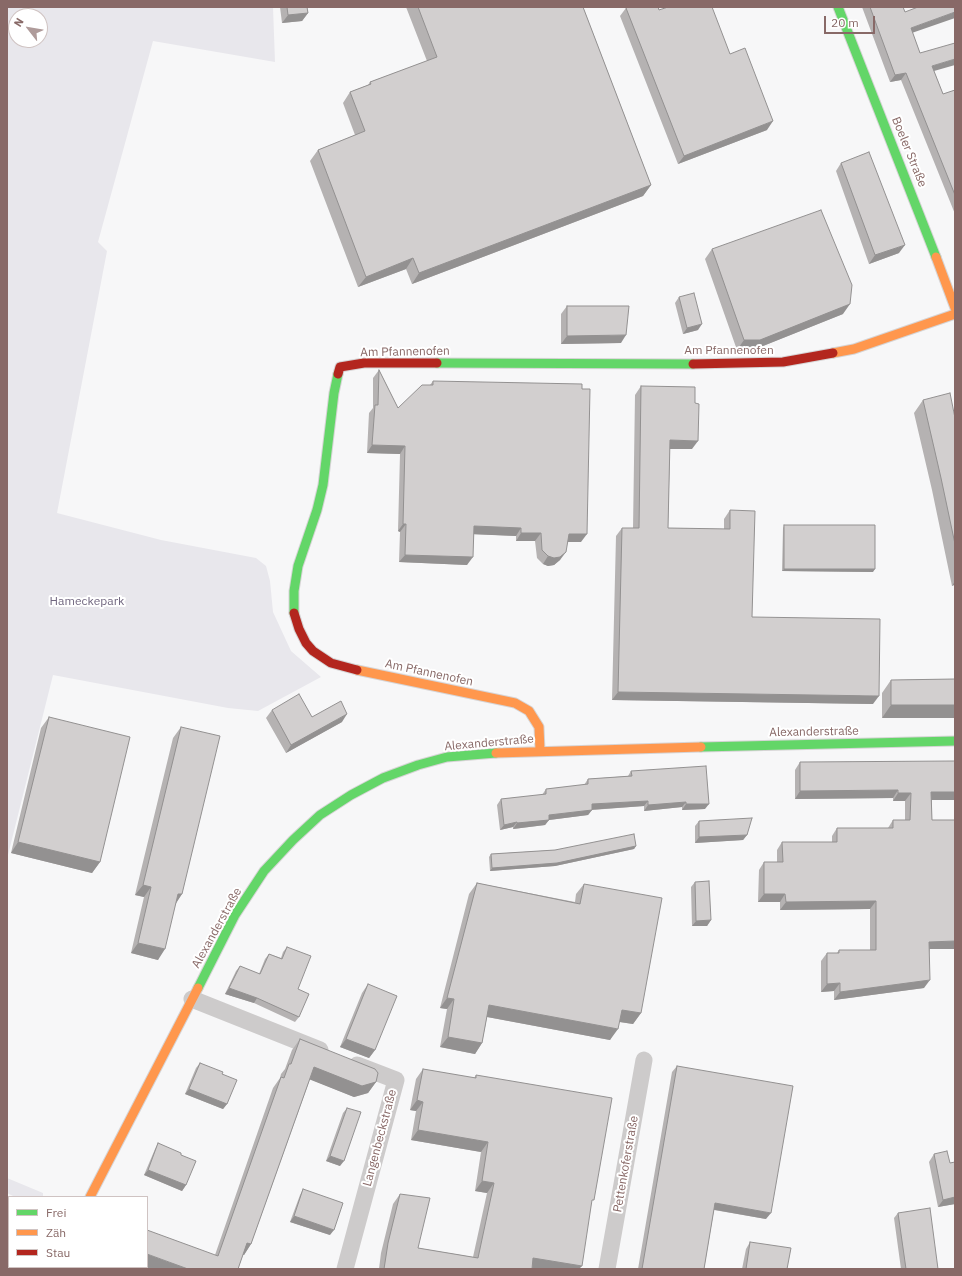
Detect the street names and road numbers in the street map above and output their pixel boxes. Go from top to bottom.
street label: Boeler Straße [888,115,930,189]
street label: Am Pfannenofen [360,344,450,360]
street label: Am Pfannenofen [684,344,774,358]
street label: Am Pfannenofen [384,657,474,689]
street label: Alexanderstraße [769,724,859,740]
street label: Alexanderstraße [444,732,534,754]
street label: Alexanderstraße [189,885,245,971]
street label: Langenbeckstraße [360,1088,400,1188]
street label: Pettenkoferstraße [610,1115,642,1213]

